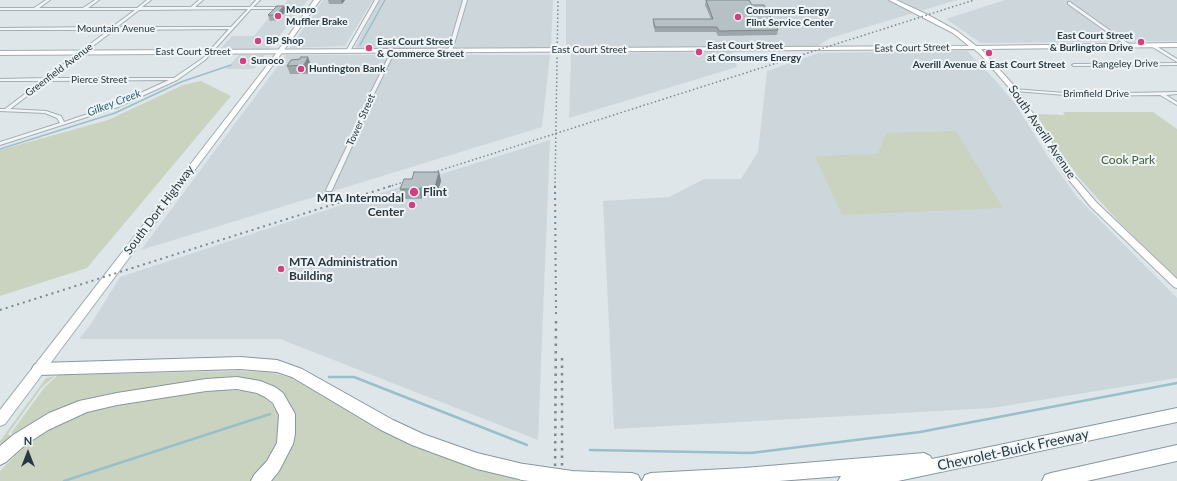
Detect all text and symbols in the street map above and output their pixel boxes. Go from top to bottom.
place label: Monro Muffler Brake [286,4,348,28]
place label: Consumers Energy Flint Service Center [746,5,833,28]
marker: Monro Muffler Brake [273,11,283,21]
marker: Consumers Energy Flint Service Center [733,12,743,22]
street label: Mountain Avenue [77,23,155,35]
place label: East Court Street & Burlington Drive [1050,30,1133,54]
place label: BP Shop [266,35,304,47]
marker: BP Shop [253,36,263,46]
place label: East Court Street & Commerce Street [377,36,464,60]
marker: East Court Street & Burlington Drive [1136,37,1146,47]
place label: East Court Street at Consumers Energy [707,40,801,64]
street label: Greenfield Avenue [23,41,95,99]
street label: East Court Street [874,41,950,55]
marker: East Court Street & Commerce Street [364,43,374,53]
street label: East Court Street [551,44,627,56]
street label: East Court Street [155,46,231,58]
marker: East Court Street at Consumers Energy [694,47,704,57]
marker: Averill Avenue & East Court Street [984,48,994,58]
place label: Sunoco [251,55,284,67]
marker: Sunoco [238,56,248,66]
street label: Rangeley Drive [1092,57,1158,71]
place label: Averill Avenue & East Court Street [913,59,1065,71]
place label: Huntington Bank [309,63,385,75]
marker: Huntington Bank [296,64,306,74]
street label: Pierce Street [71,74,127,86]
street label: South Averill Avenue [1005,82,1079,182]
water label: Gilkey Creek [85,87,143,119]
street label: Brimfield Drive [1063,88,1129,100]
street label: Tower Street [344,92,378,148]
park label: Cook Park [1101,153,1155,167]
street label: South Dort Highway [121,163,197,257]
place label: Flint [423,185,447,199]
marker: Flint [408,186,420,198]
place label: MTA Intermodal Center [317,191,404,219]
marker: MTA Intermodal Center [407,200,417,210]
place label: MTA Administration Building [289,255,397,283]
marker: MTA Administration Building [276,264,286,274]
street label: Chevrolet-Buick Freeway [936,426,1090,474]
north arrow [8,433,48,473]
text: N [24,434,32,447]

